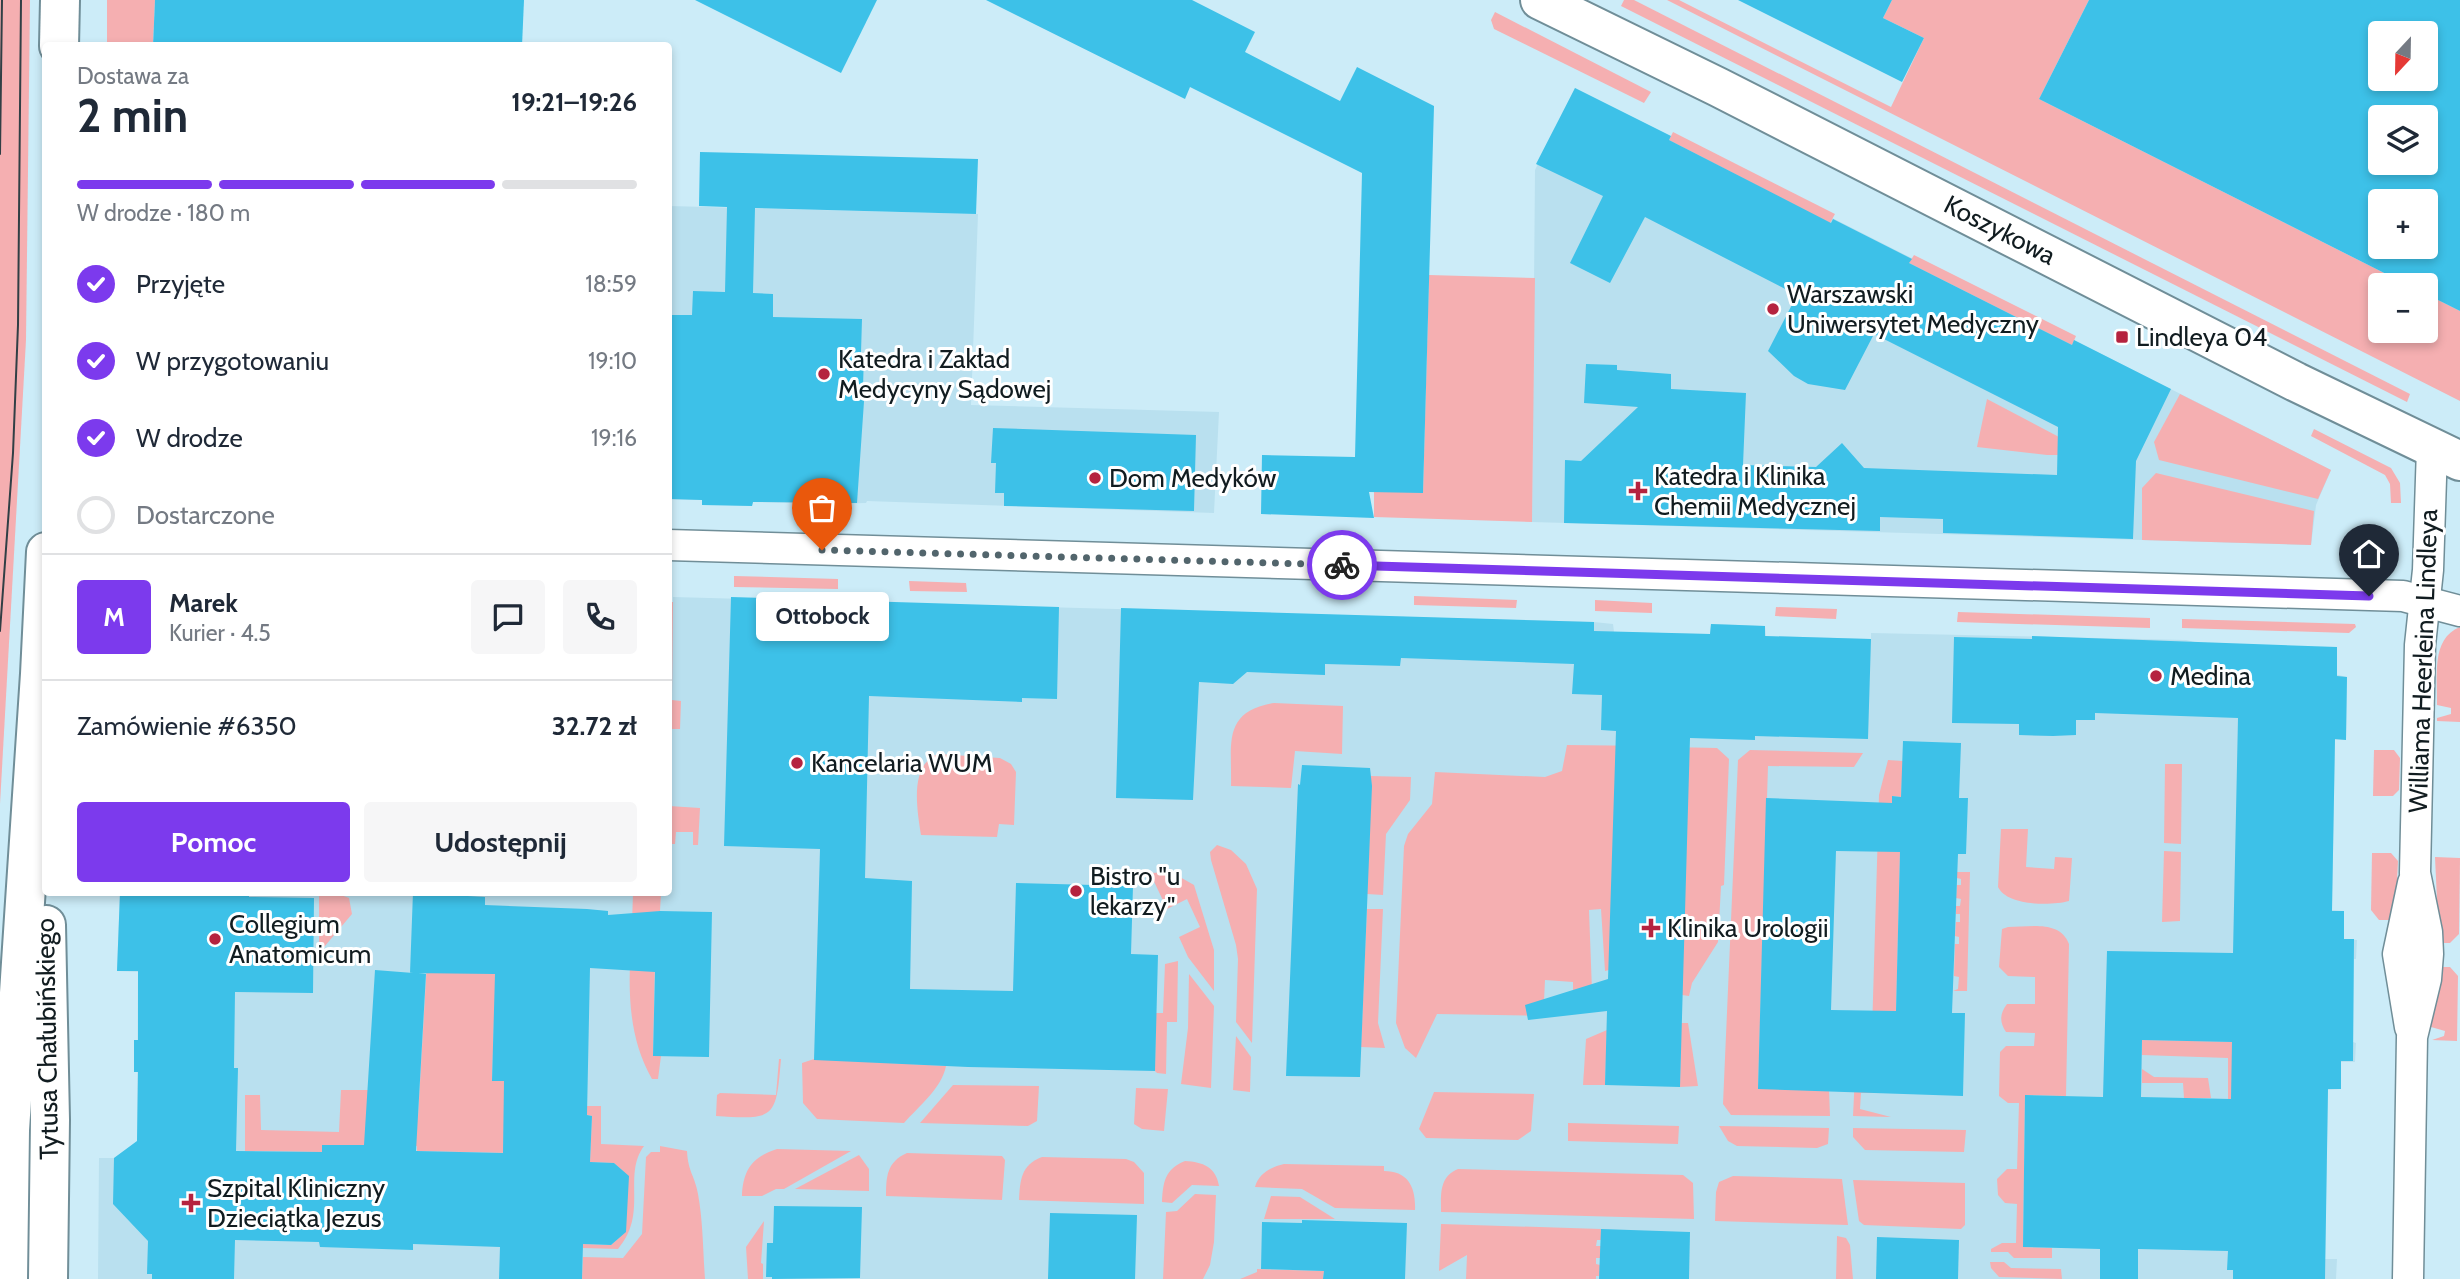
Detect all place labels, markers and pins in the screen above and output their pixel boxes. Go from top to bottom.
place label: Warszawski Uniwersytet Medyczny [1787,278,2039,340]
marker: Warszawski Uniwersytet Medyczny [1765,301,1781,317]
place label: Lindleya 04 [2136,321,2267,353]
marker: Lindleya 04 [2114,329,2130,345]
place label: Katedra i Zakład Medycyny Sądowej [838,343,1051,405]
marker: Katedra i Zakład Medycyny Sądowej [816,366,832,382]
place label: Katedra i Klinika Chemii Medycznej [1654,460,1856,522]
place label: Dom Medyków [1109,462,1277,494]
marker: Dom Medyków [1087,470,1103,486]
pin [792,478,852,550]
marker: Katedra i Klinika Chemii Medycznej [1628,481,1648,501]
pin [2339,524,2399,596]
callout: Ottobock [756,592,888,641]
place label: Medina [2170,660,2252,692]
marker: Medina [2148,668,2164,684]
place label: Kancelaria WUM [811,747,993,779]
marker: Kancelaria WUM [789,755,805,771]
place label: Bistro "u lekarzy" [1090,860,1180,922]
marker: Bistro "u lekarzy" [1068,883,1084,899]
place label: Collegium Anatomicum [229,908,371,970]
place label: Klinika Urologii [1667,912,1829,944]
marker: Klinika Urologii [1641,918,1661,938]
marker: Collegium Anatomicum [207,931,223,947]
place label: Szpital Kliniczny Dzieciątka Jezus [207,1172,385,1234]
marker: Szpital Kliniczny Dzieciątka Jezus [181,1193,201,1213]

